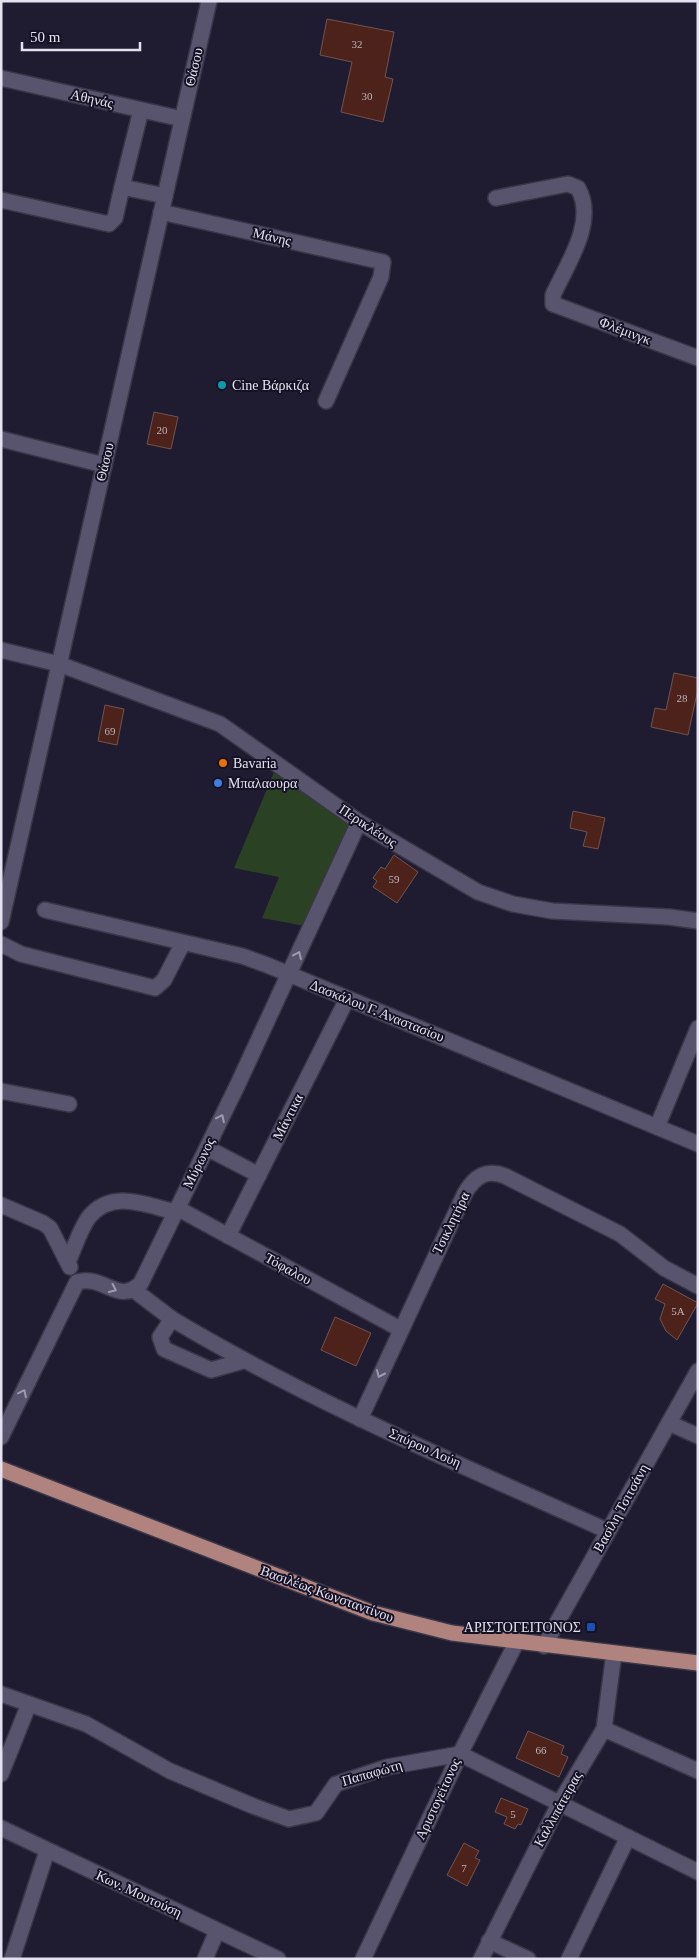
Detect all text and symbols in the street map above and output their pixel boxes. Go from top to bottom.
scale bar [22,20,140,52]
text: 50 m [30,29,61,45]
house number: 32 [352,38,363,50]
street label: Θάσου [182,46,206,88]
street label: Αθηνάς [69,87,115,111]
house number: 30 [362,90,373,102]
street label: Μάνης [251,225,293,249]
street label: Φλέμινγκ [597,314,653,348]
place label: Cine Βάρκιζα [232,378,310,393]
marker: Cine Βάρκιζα [216,379,228,391]
house number: 20 [157,424,168,436]
street label: Θάσου [93,441,117,483]
house number: 28 [677,692,688,704]
house number: 69 [105,725,116,737]
place label: Bavaria [233,756,277,771]
marker: Bavaria [217,757,229,769]
place label: Μπαλαουρα [228,776,298,791]
marker: Μπαλαουρα [212,777,224,789]
street label: Περικλέους [336,802,400,850]
house number: 59 [389,873,400,885]
one-way arrow [291,951,302,960]
street label: Δασκάλου Γ. Αναστασίου [308,977,446,1045]
street label: Μάντικα [270,1091,306,1143]
one-way arrow [215,1114,225,1123]
street label: Μύρωνος [180,1135,218,1191]
street label: Τσικλητήρα [430,1189,473,1256]
street label: Τόφαλου [262,1250,314,1288]
one-way arrow [108,1283,117,1293]
house number: 5A [671,1305,685,1317]
one-way arrow [375,1369,386,1378]
one-way arrow [16,1390,26,1399]
street label: Σπύρου Λούη [387,1425,463,1471]
street label: Βασίλη Τσιτσάνη [591,1461,651,1555]
street label: Βασιλέως Κωνσταντίνου [258,1563,396,1625]
place label: ΑΡΙΣΤΟΓΕΙΤΟΝΟΣ [464,1620,581,1635]
marker: ΑΡΙΣΤΟΓΕΙΤΟΝΟΣ [585,1621,597,1633]
house number: 66 [536,1744,547,1756]
street label: Αριστογείτονος [413,1755,464,1842]
street label: Παπαφώτη [340,1757,404,1789]
street label: Καλλιπάτειρας [531,1768,585,1849]
house number: 5 [510,1808,516,1820]
house number: 7 [461,1862,467,1874]
street label: Κων. Μουτούση [94,1868,184,1920]

